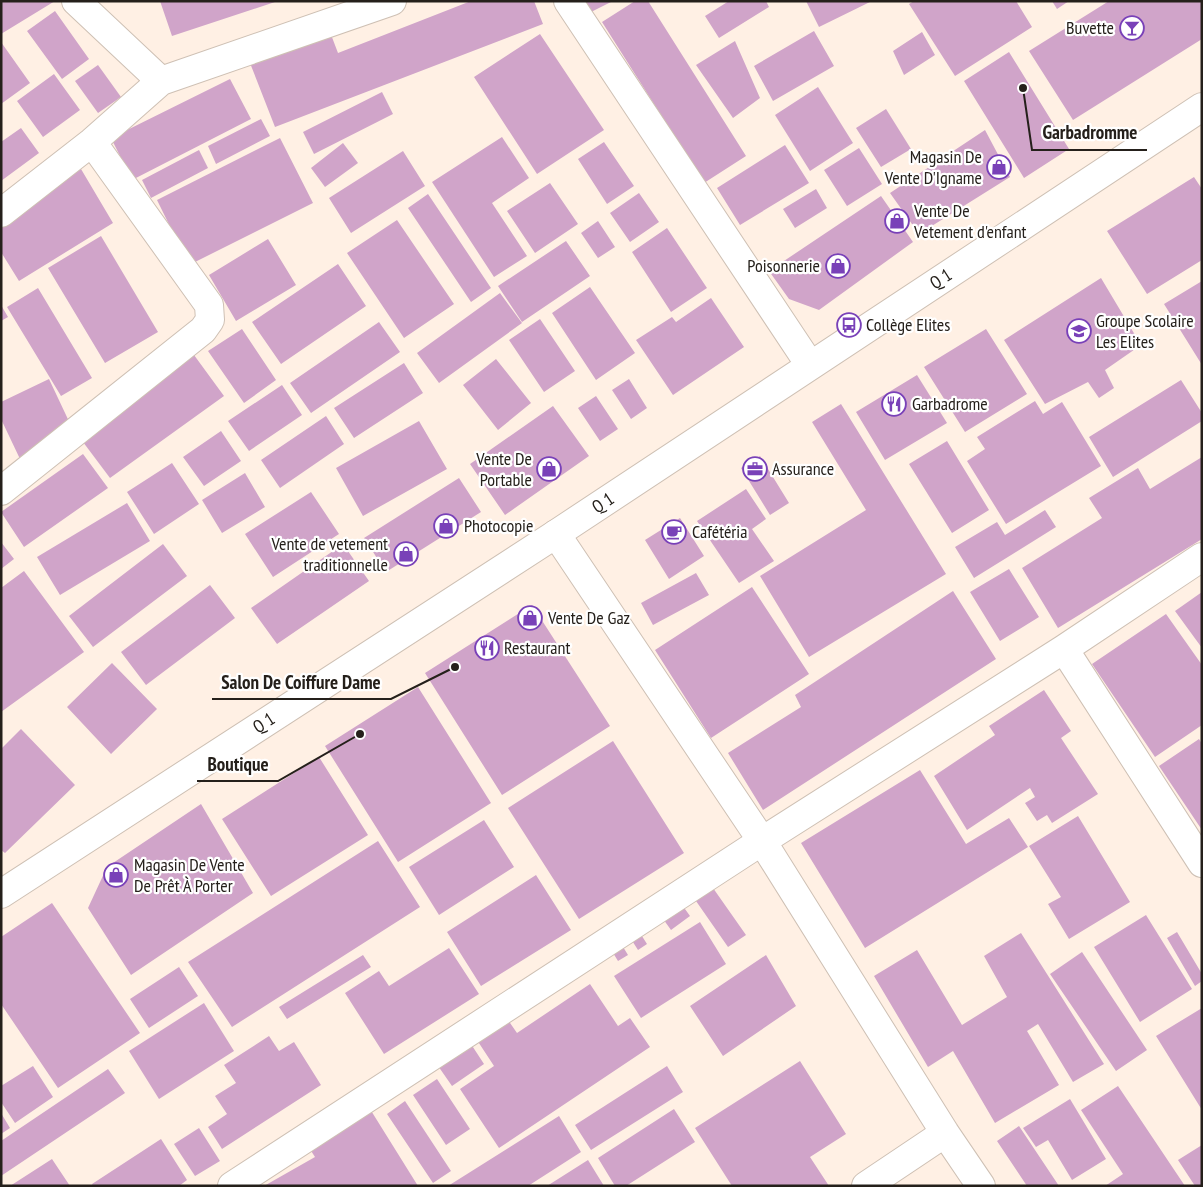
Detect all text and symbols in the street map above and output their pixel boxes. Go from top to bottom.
bar icon: Buvette [1119,15,1145,41]
place label: Buvette [1066,16,1114,39]
callout: Garbadromme [1032,116,1147,150]
text: Garbadromme [1042,120,1138,144]
place label: Magasin De Vente D'Igname [884,145,982,189]
shop icon: Magasin De Vente D'Igname [986,154,1012,180]
place label: Vente De Vetement d'enfant [913,199,1027,243]
shop icon: Vente De Vetement d'enfant [884,208,910,234]
shop icon: Poisonnerie [825,253,851,279]
place label: Poisonnerie [747,254,820,277]
street label: Q 1 [925,263,956,294]
place label: Groupe Scolaire Les Elites [1096,309,1194,353]
bus stop icon: Collège Elites [836,312,862,338]
place label: Collège Elites [866,313,950,336]
school or university icon: Groupe Scolaire Les Elites [1066,318,1092,344]
restaurant icon: Garbadrome [881,391,907,417]
place label: Garbadrome [912,392,988,415]
place label: Vente De Portable [475,447,532,491]
shop icon: Vente De Portable [536,456,562,482]
office icon: Assurance [742,456,768,482]
place label: Assurance [772,457,834,480]
street label: Q 1 [587,487,618,518]
shop icon: Photocopie [433,513,459,539]
place label: Photocopie [464,514,533,537]
cafe icon: Cafétéria [661,519,687,545]
place label: Cafétéria [692,520,747,543]
place label: Vente de vetement traditionnelle [271,532,388,576]
shop icon: Vente de vetement traditionnelle [393,541,419,567]
shop icon: Vente De Gaz [517,605,543,631]
place label: Vente De Gaz [547,606,630,629]
restaurant icon: Restaurant [474,635,500,661]
place label: Restaurant [504,636,570,659]
callout: Salon De Coiffure Dame [212,665,391,699]
text: Salon De Coiffure Dame [221,670,381,694]
street label: Q 1 [248,707,279,738]
callout: Boutique [197,747,278,781]
text: Boutique [207,752,269,776]
place label: Magasin De Vente De Prêt À Porter [134,853,245,897]
shop icon: Magasin De Vente De Prêt À Porter [103,862,129,888]

